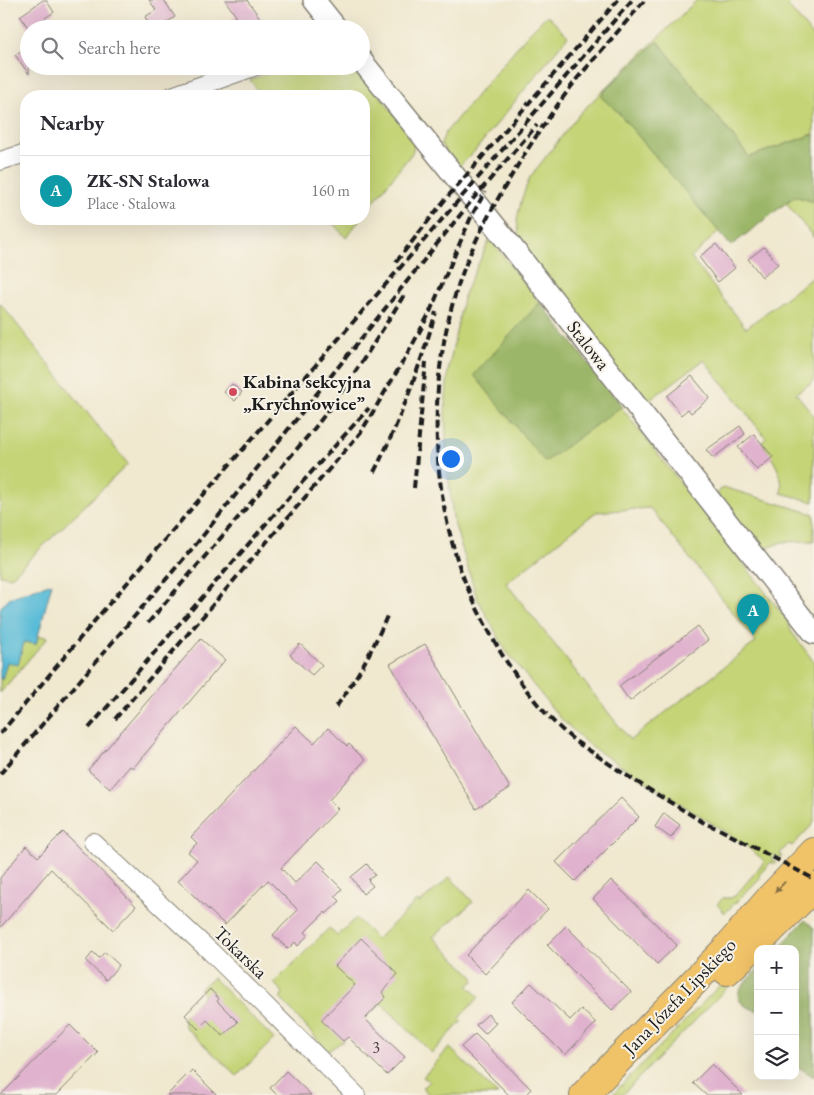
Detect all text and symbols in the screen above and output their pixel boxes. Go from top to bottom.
search box [20,20,370,75]
icon: search [38,34,66,62]
text: Search here [78,35,160,60]
text: Nearby [40,109,104,136]
text: ZK-SN Stalowa [87,168,209,193]
text: A [50,180,62,201]
text: 160 m [311,180,350,201]
text: Place · Stalowa [87,193,176,214]
street label: Stalowa [561,315,616,376]
place label: Kabina sekcyjna „Krychnowice” [243,369,372,416]
marker: Kabina sekcyjna „Krychnowice” [227,386,239,398]
your location [438,446,464,472]
pin: A [737,594,769,635]
one-way arrow [774,881,786,893]
street label: Tokarska [208,921,273,984]
street label: Jana Józefa Lipskiego [616,933,741,1061]
map controls [754,945,799,1080]
button: + [754,945,799,990]
button: − [754,990,799,1035]
button: layers [754,1035,799,1080]
house number: 3 [372,1037,380,1058]

